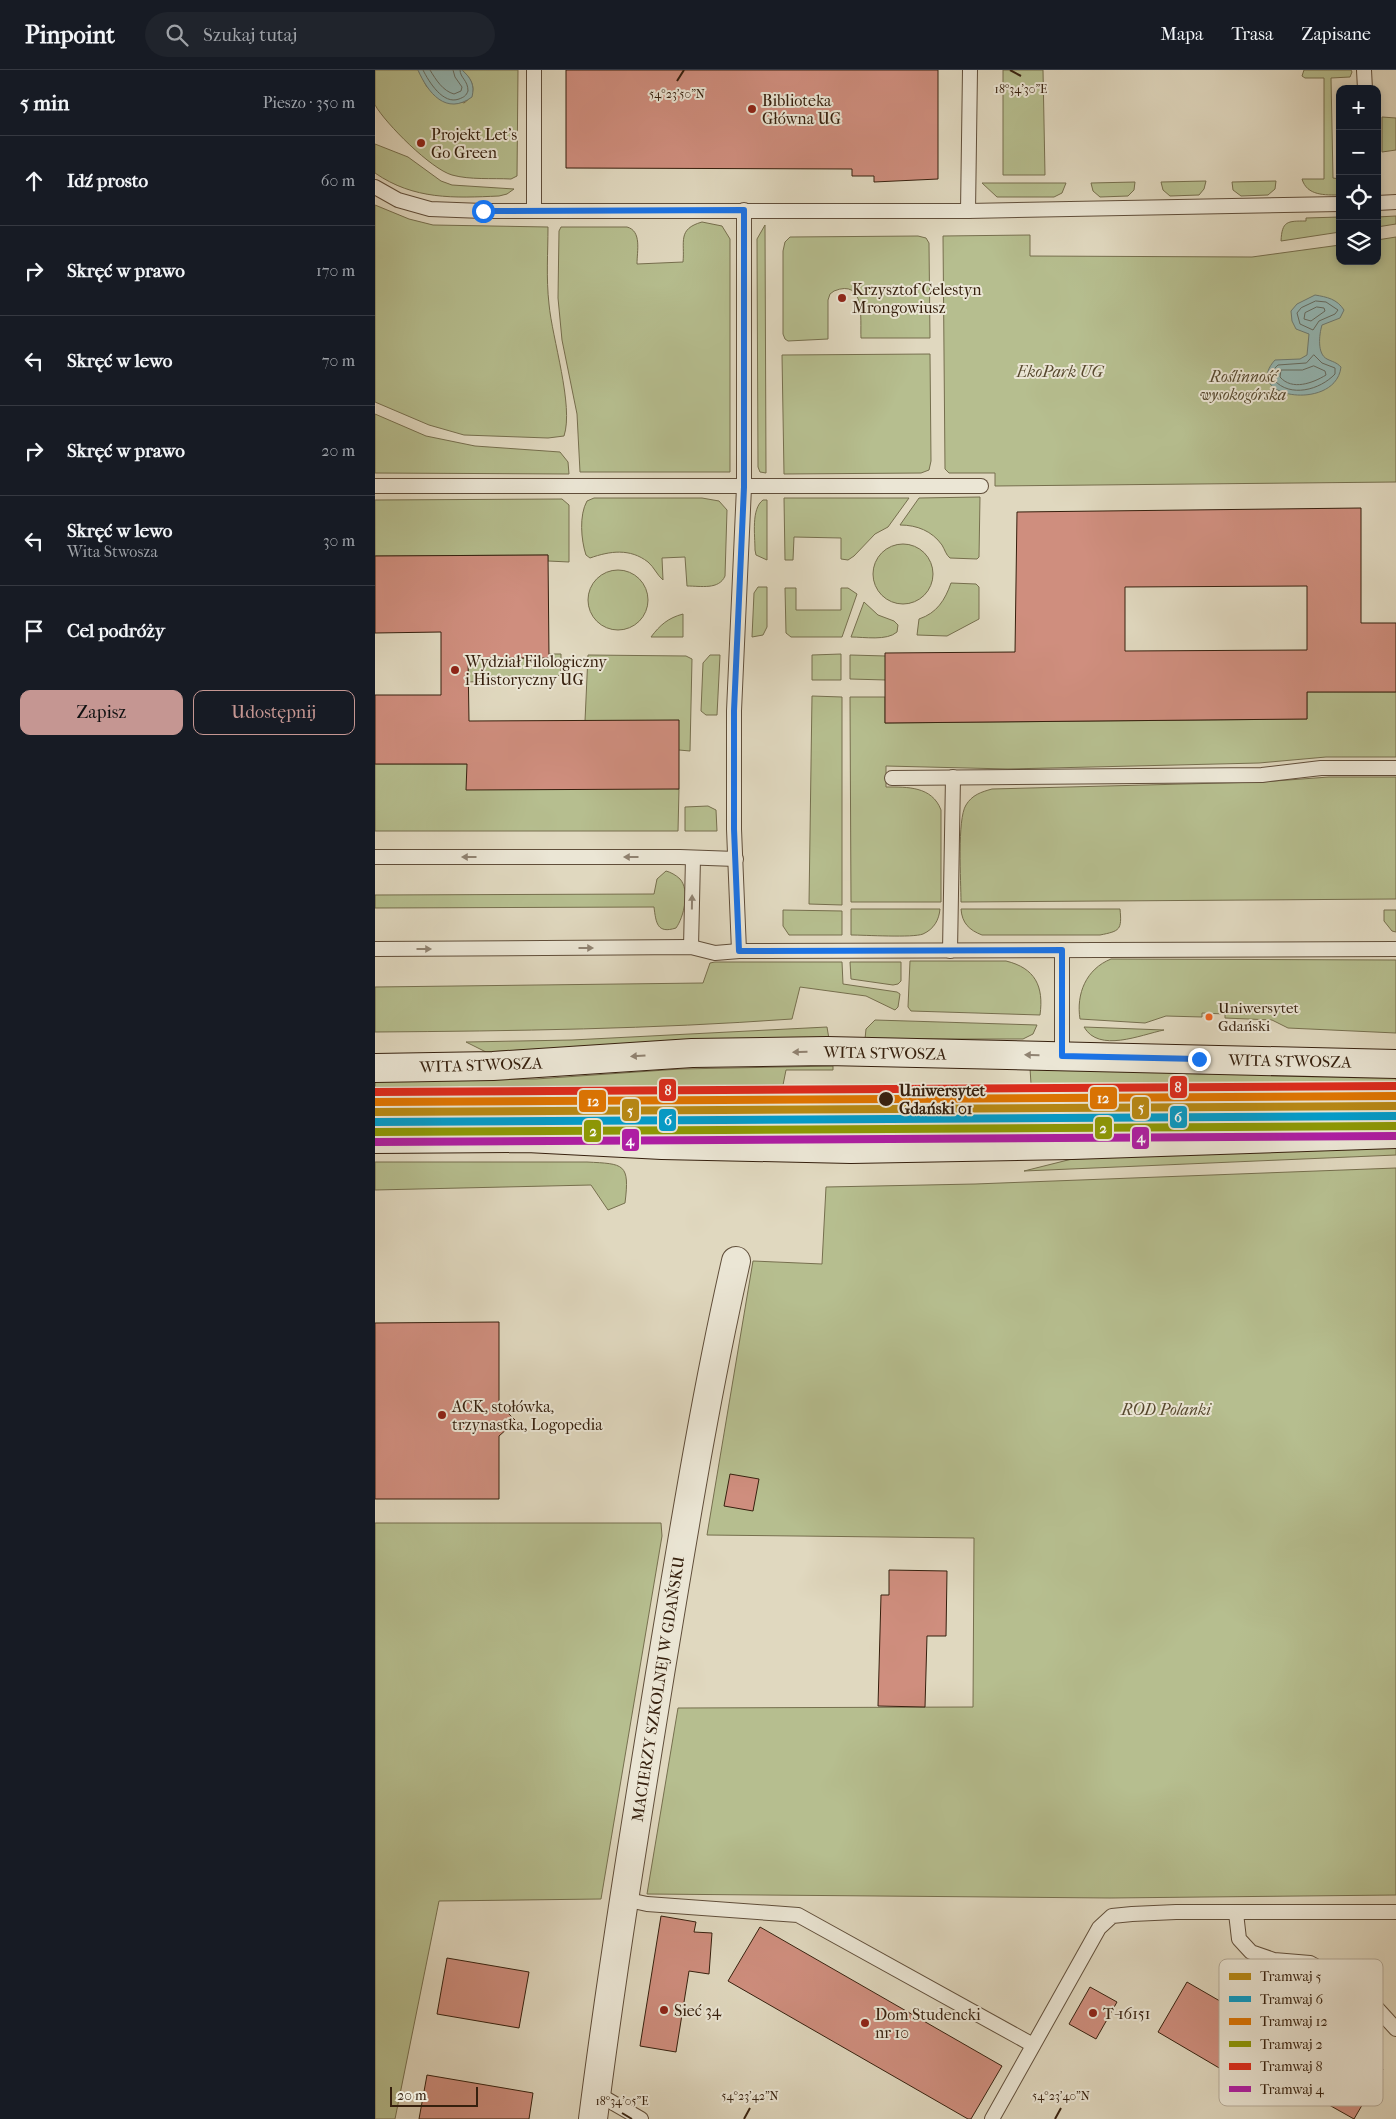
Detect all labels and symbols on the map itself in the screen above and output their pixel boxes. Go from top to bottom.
text: 18°34'30"E [995,82,1047,96]
text: 54°23'50"N [649,87,705,101]
place label: Biblioteka Główna UG [762,91,841,128]
marker: Biblioteka Główna UG [746,103,758,115]
place label: Projekt Let's Go Green [431,125,517,162]
marker: Projekt Let's Go Green [415,137,427,149]
route start [472,200,495,223]
place label: Krzysztof Celestyn Mrongowiusz [852,280,982,317]
marker: Krzysztof Celestyn Mrongowiusz [836,292,848,304]
park label: EkoPark UG [1015,362,1105,381]
park label: Roślinność wysokogórska [1200,367,1286,404]
place label: Wydział Filologiczny i Historyczny UG [464,652,607,689]
marker: Wydział Filologiczny i Historyczny UG [449,664,461,676]
one-way arrow [461,853,477,861]
one-way arrow [623,853,639,861]
one-way arrow [688,894,696,910]
one-way arrow [578,944,594,952]
one-way arrow [416,945,432,953]
place label: Uniwersytet Gdański [1218,999,1299,1035]
marker: Uniwersytet Gdański [1204,1012,1214,1022]
street label: WITA STWOSZA [822,1042,947,1064]
one-way arrow [792,1048,808,1056]
route end [1188,1048,1211,1071]
street label: WITA STWOSZA [1227,1050,1352,1072]
one-way arrow [1024,1051,1040,1059]
street label: WITA STWOSZA [418,1053,543,1077]
one-way arrow [629,1053,645,1061]
line badge: 8 [1169,1075,1188,1099]
line badge: 8 [658,1078,677,1102]
text: 8 [1174,1079,1182,1096]
place label: Uniwersytet Gdański 01 [898,1081,986,1118]
text: 8 [664,1082,672,1099]
line badge: 12 [1089,1086,1118,1110]
line badge: 12 [578,1089,607,1113]
marker: Uniwersytet Gdański 01 [877,1090,895,1108]
text: 12 [1097,1090,1109,1107]
text: 12 [587,1093,599,1110]
line badge: 5 [1131,1096,1150,1120]
line badge: 5 [621,1098,640,1122]
text: 5 [1138,1099,1144,1116]
text: 5 [627,1102,633,1119]
line badge: 6 [1169,1105,1188,1129]
line badge: 6 [658,1108,677,1132]
text: 6 [1174,1109,1182,1126]
text: 6 [664,1112,672,1129]
line badge: 2 [1094,1116,1113,1140]
line badge: 2 [583,1119,602,1143]
text: 2 [1099,1120,1107,1137]
text: 2 [589,1123,597,1140]
line badge: 4 [1131,1126,1150,1150]
line badge: 4 [621,1128,640,1152]
text: 4 [1136,1129,1146,1146]
text: 4 [625,1132,635,1149]
place label: ACK, stołówka, trzynastka, Logopedia [451,1397,603,1434]
park label: ROD Polanki [1120,1400,1212,1419]
marker: ACK, stołówka, trzynastka, Logopedia [436,1409,448,1421]
street label: MACIERZY SZKOLNEJ W GDAŃSKU [627,1554,688,1823]
legend [1219,1959,1383,2106]
text: Tramwaj 5 [1260,1968,1322,1985]
text: Tramwaj 6 [1260,1991,1324,2008]
place label: Sieć 34 [674,2001,722,2020]
marker: Sieć 34 [658,2004,670,2016]
place label: T-16151 [1103,2004,1150,2023]
place label: Dom Studencki nr 10 [875,2005,981,2042]
marker: T-16151 [1087,2007,1099,2019]
text: Tramwaj 12 [1260,2013,1328,2030]
marker: Dom Studencki nr 10 [859,2017,871,2029]
text: Tramwaj 2 [1260,2036,1323,2053]
text: Tramwaj 8 [1260,2058,1323,2075]
text: Tramwaj 4 [1260,2081,1325,2098]
scale bar [390,2084,477,2107]
text: 54°23'42"N [721,2089,779,2103]
text: 54°23'40"N [1032,2089,1090,2103]
text: 18°34'05"E [595,2094,649,2108]

